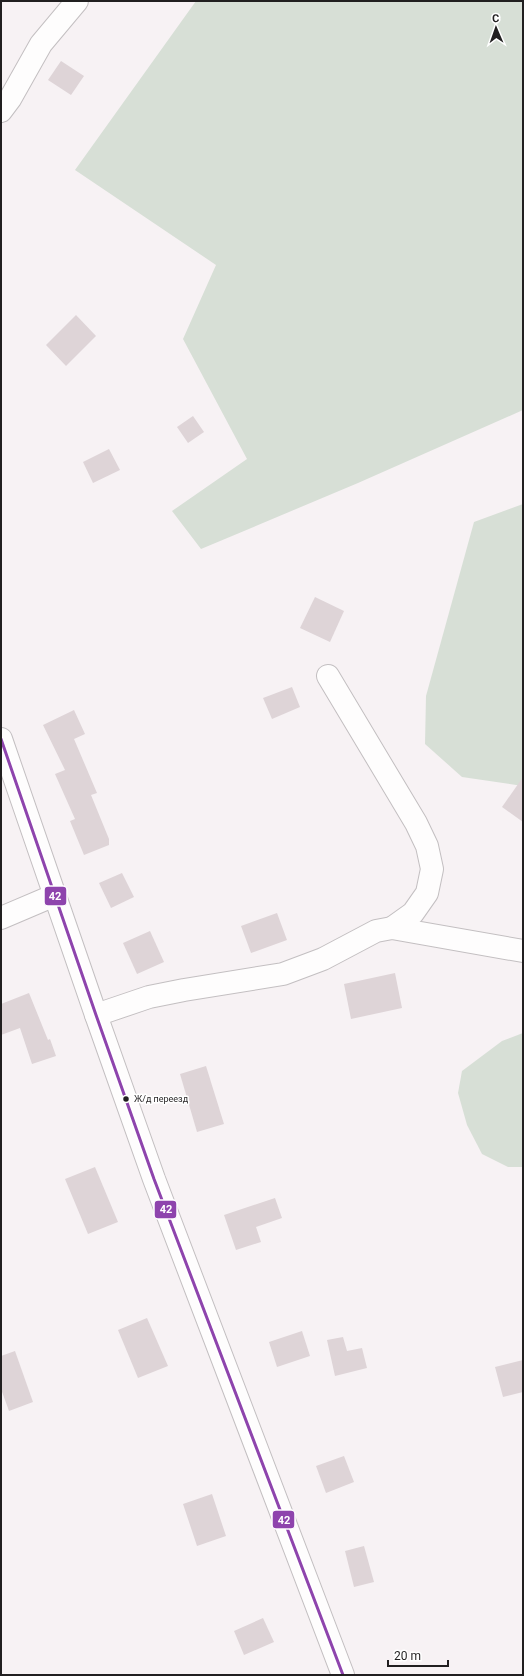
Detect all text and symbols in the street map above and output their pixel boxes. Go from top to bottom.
north arrow [476,8,516,48]
text: С [492,12,499,25]
line badge: 42 [44,886,67,906]
text: 42 [49,890,61,903]
marker: Ж/д переезд [121,1094,131,1104]
place label: Ж/д переезд [134,1094,189,1104]
line badge: 42 [154,1200,177,1219]
text: 42 [160,1203,172,1216]
line badge: 42 [272,1510,295,1529]
text: 42 [278,1514,290,1527]
scale bar [388,1642,448,1668]
text: 20 m [394,1649,421,1663]

